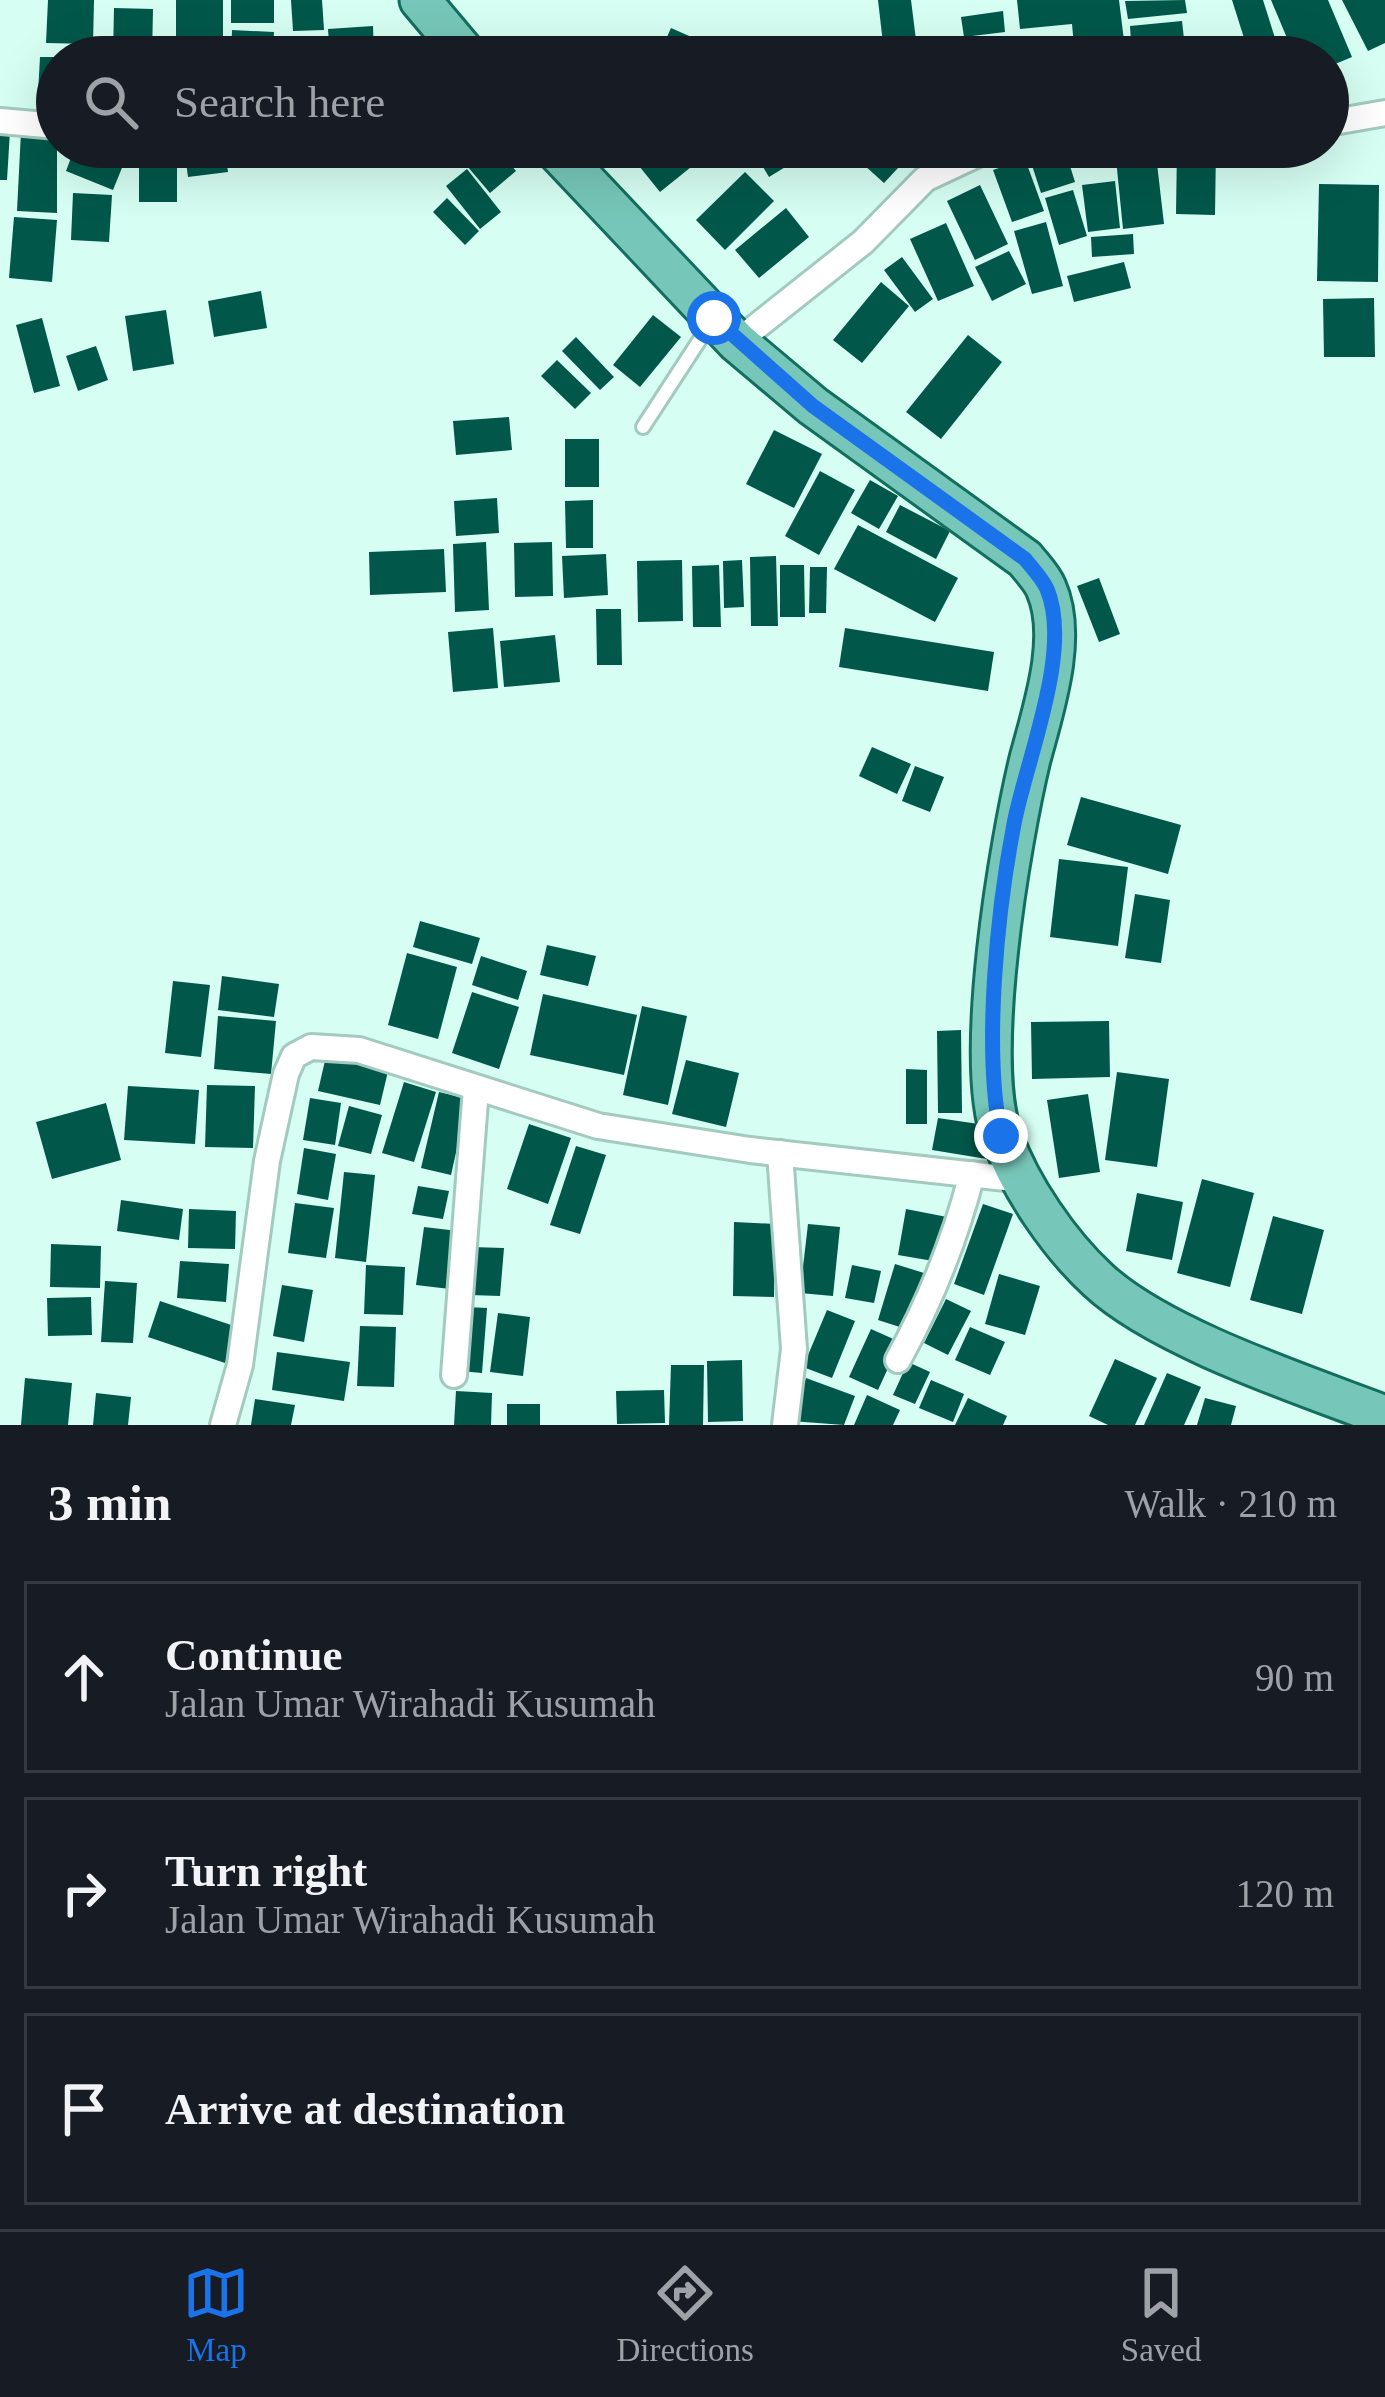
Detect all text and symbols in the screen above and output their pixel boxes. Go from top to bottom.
search box [36,36,1349,168]
icon: search [78,69,144,135]
text: Search here [174,77,385,127]
route start [687,291,741,345]
route end [974,1109,1028,1163]
text: 3 min [48,1475,171,1531]
text: Walk · 210 m [1125,1482,1337,1525]
text: Continue [165,1630,343,1680]
icon: ahead [51,1644,117,1710]
text: 90 m [1255,1656,1334,1699]
text: Jalan Umar Wirahadi Kusumah [165,1682,656,1725]
text: Turn right [165,1846,367,1896]
icon: right [51,1860,117,1926]
text: 120 m [1235,1872,1334,1915]
text: Jalan Umar Wirahadi Kusumah [165,1898,656,1941]
icon: arrive [51,2076,117,2142]
text: Arrive at destination [165,2084,565,2134]
tab: Map [183,2260,249,2369]
tab: Directions [616,2260,754,2369]
tab: Saved [1121,2260,1202,2369]

